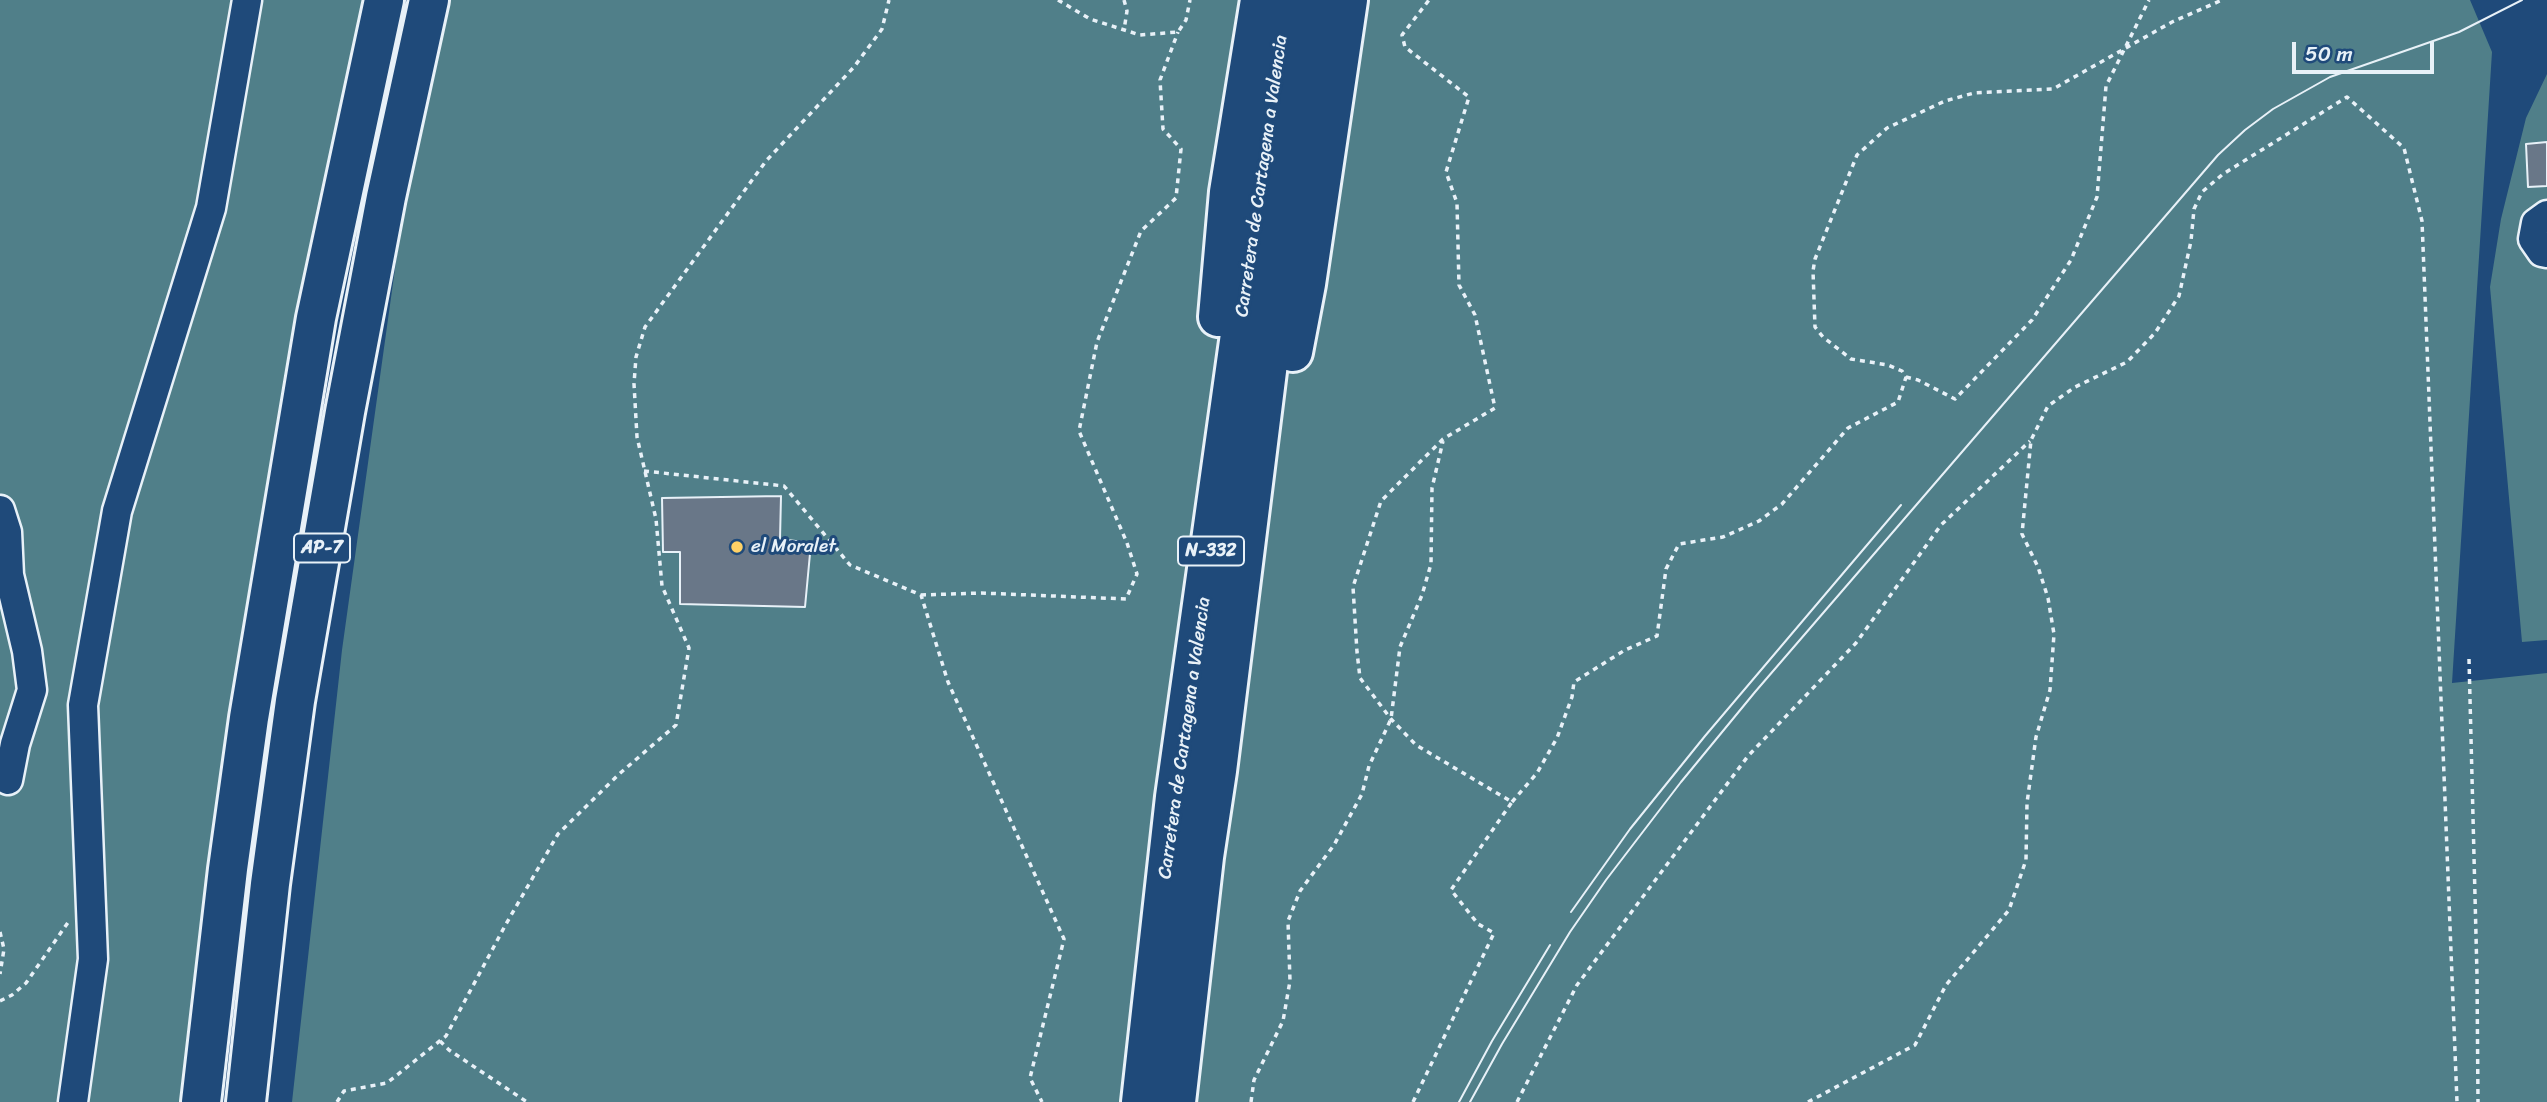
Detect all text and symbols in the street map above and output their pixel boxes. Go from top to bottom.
scale bar [2295,28,2437,72]
street label: Carretera de Cartagena a Valencia [1231,33,1293,319]
text: 50 m [2305,35,2353,73]
road number: AP-7 [294,534,350,562]
place label: el Moralet [751,536,836,558]
road number: N-332 [1178,536,1244,566]
marker: el Moralet [729,539,745,555]
street label: Carretera de Cartagena a Valencia [1154,595,1216,881]

